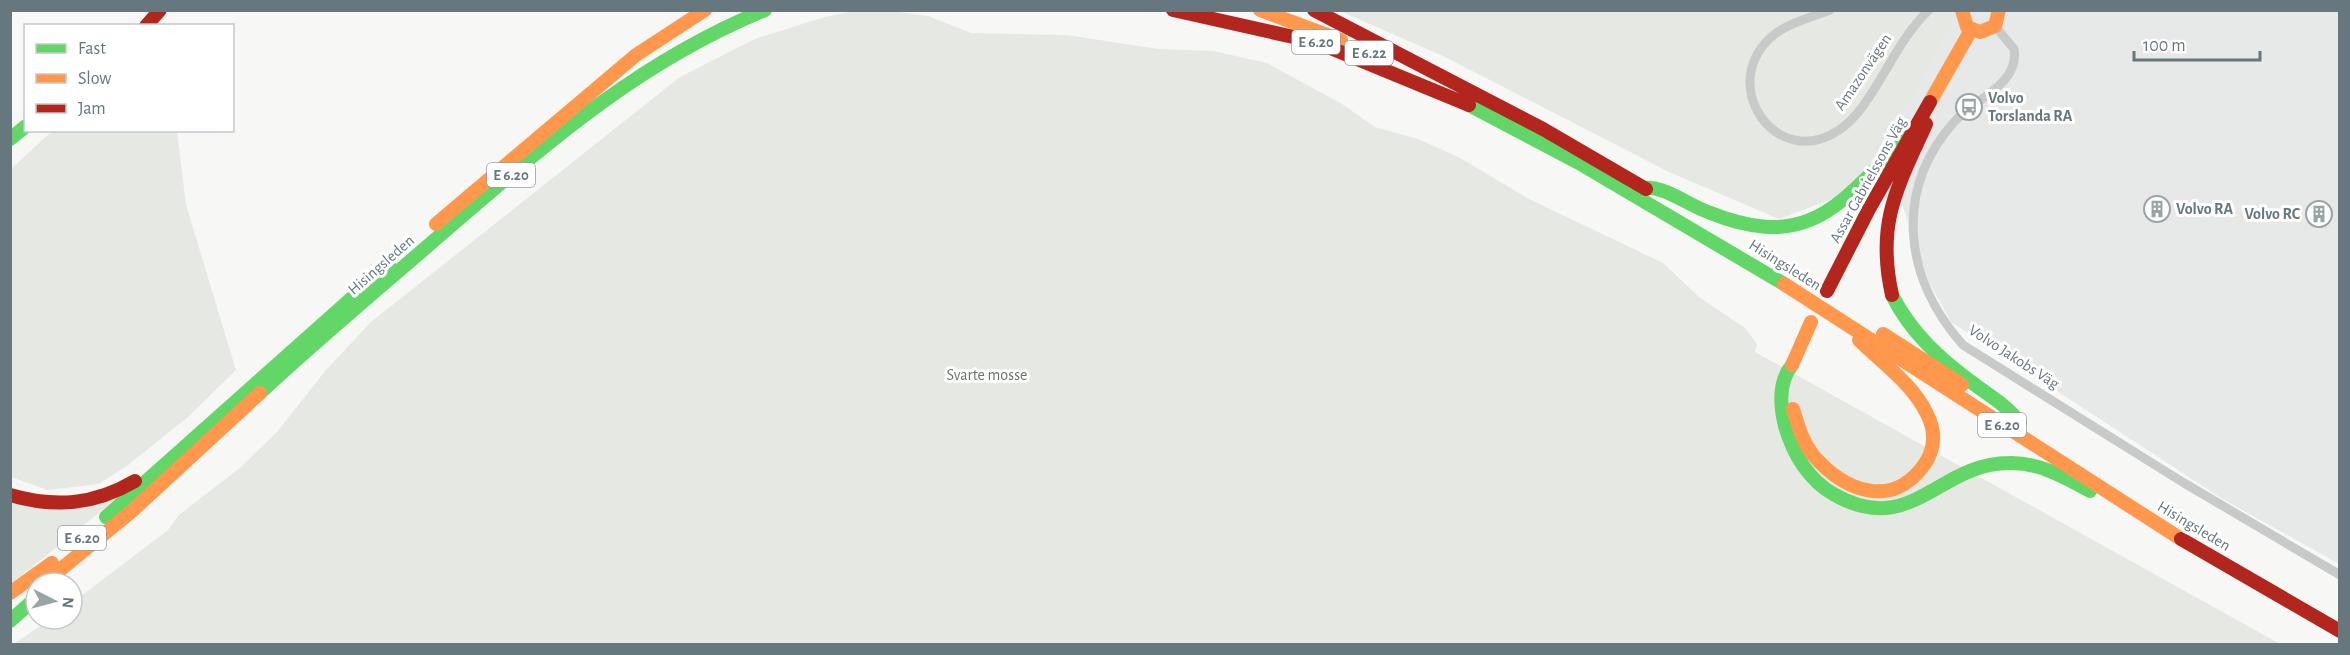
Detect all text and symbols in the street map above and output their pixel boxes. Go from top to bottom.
legend [24,24,234,132]
scale bar [2134,24,2260,62]
road number: E 6.20 [1292,30,1340,54]
street label: Amazonvägen [1832,31,1894,113]
text: 100 m [2143,37,2186,55]
text: Fast [78,40,106,58]
road number: E 6.22 [1345,41,1393,65]
text: Slow [78,70,111,88]
place label: Volvo Torslanda RA [1988,90,2073,124]
bus stop icon: Volvo Torslanda RA [1954,92,1984,122]
text: Jam [78,100,106,118]
street label: Assar Gabrielssons Väg [1827,114,1909,246]
road number: E 6.20 [487,163,535,187]
building icon: Volvo RA [2142,194,2172,224]
building icon: Volvo RC [2304,199,2334,229]
place label: Volvo RA [2176,201,2233,217]
place label: Volvo RC [2244,206,2301,222]
street label: Hisingsleden [345,232,417,298]
street label: Hisingsleden [1746,237,1824,293]
street label: Volvo Jakobs Väg [1966,322,2062,392]
park label: Svarte mosse [947,367,1027,383]
road number: E 6.20 [1978,413,2026,437]
street label: Hisingsleden [2155,498,2233,554]
road number: E 6.20 [58,526,106,550]
north arrow [24,571,84,631]
text: N [59,596,76,609]

